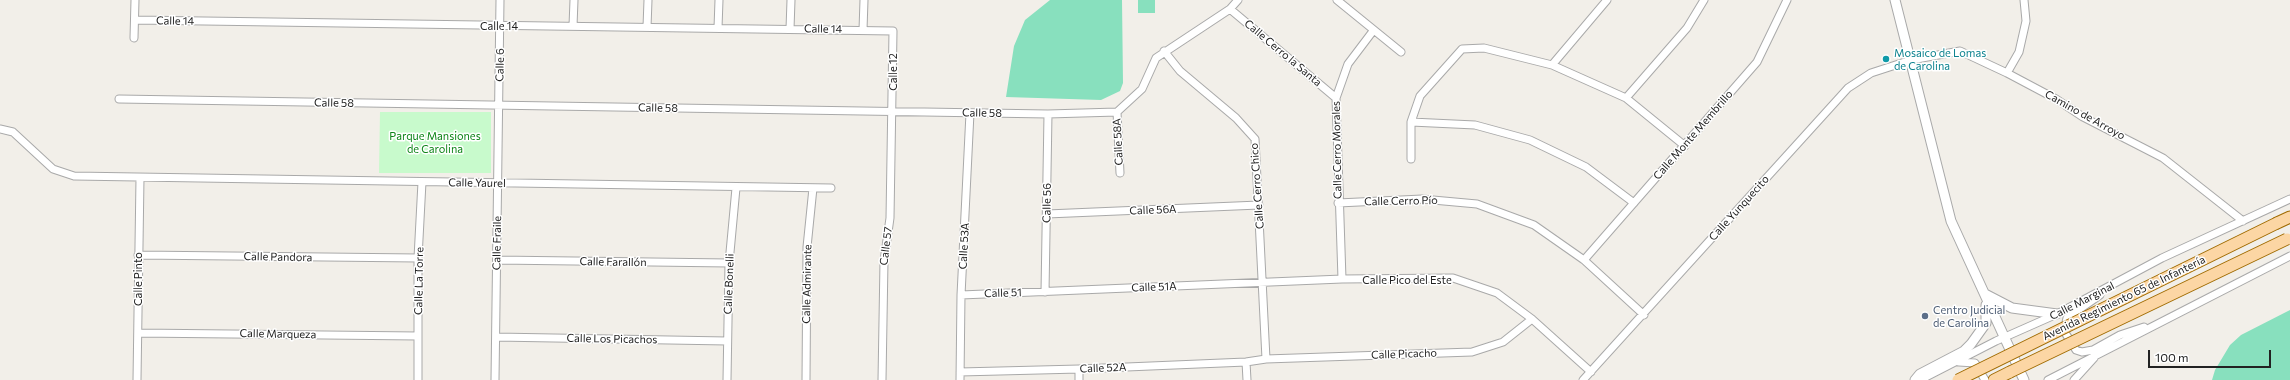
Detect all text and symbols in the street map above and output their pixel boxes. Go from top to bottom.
street label: Calle 14 [156,14,194,28]
street label: Calle Cerro la Santa [1242,17,1324,89]
street label: Calle 14 [480,19,518,33]
street label: Calle 14 [804,22,842,36]
place label: Mosaico de Lomas de Carolina [1894,46,1986,72]
street label: Calle 6 [493,48,507,82]
street label: Calle 12 [886,53,900,91]
marker: Mosaico de Lomas de Carolina [1881,54,1891,64]
street label: Calle Monte Membrillo [1651,88,1735,182]
street label: Camino de Arroyo [2043,88,2127,142]
street label: Calle 58 [314,96,354,110]
street label: Calle 58 [638,101,678,115]
street label: Calle Cerro Morales [1330,101,1344,199]
street label: Calle 58 [962,106,1002,120]
street label: Calle 58A [1110,118,1126,166]
park label: Parque Mansiones de Carolina [389,129,481,155]
street label: Calle Cerro Chico [1247,143,1267,229]
street label: Calle Yunquecito [1706,173,1772,243]
street label: Calle Yaurel [448,176,506,190]
street label: Calle 56 [1040,183,1054,223]
street label: Calle Cerro Pío [1364,194,1438,208]
street label: Calle 56A [1129,203,1177,217]
street label: Calle Fraile [490,216,504,270]
street label: Calle 53A [956,222,972,270]
street label: Calle 57 [877,226,895,266]
street label: Calle Admirante [800,244,814,324]
street label: Calle La Torre [412,247,426,315]
street label: Calle Pandora [244,250,312,264]
street label: Calle Pinto [131,252,145,306]
street label: Calle Bonelli [721,253,737,315]
street label: Avenida Regimiento 65 de Infantería [2041,253,2207,343]
street label: Calle Farallón [579,255,647,269]
street label: Calle Pico del Este [1362,273,1452,287]
street label: Calle Marginal [2047,279,2117,323]
street label: Calle 51A [1131,280,1177,294]
street label: Calle 51 [984,286,1022,300]
place label: Centro Judicial de Carolina [1933,303,2005,329]
marker: Centro Judicial de Carolina [1920,311,1930,321]
street label: Calle Marqueza [240,327,316,341]
street label: Calle Los Picachos [566,332,658,346]
scale bar [2150,342,2273,368]
street label: Calle Picacho [1371,346,1437,362]
text: 100 m [2155,350,2189,364]
street label: Calle 52A [1079,361,1127,375]

